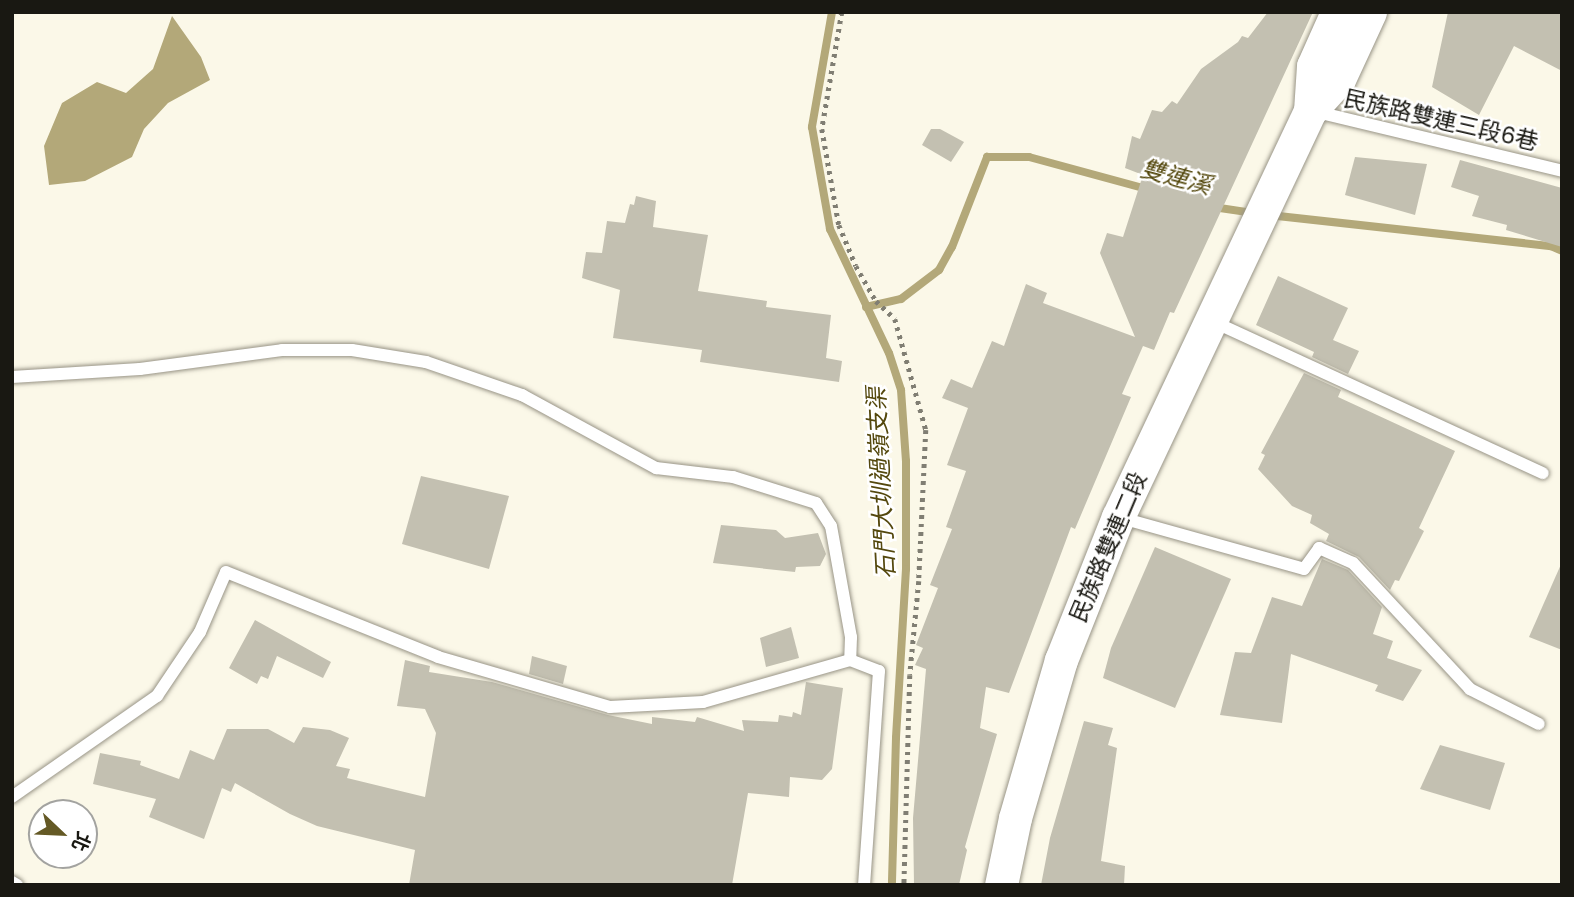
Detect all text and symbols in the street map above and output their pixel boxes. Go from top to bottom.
street label: 民族路雙連三段6巷 [1341,84,1541,156]
water label: 雙連溪 [1137,154,1215,200]
water label: 石門大圳過嶺支渠 [862,386,900,580]
street label: 民族路雙連二段 [1064,468,1152,626]
north arrow [28,799,98,869]
text: 北 [65,828,97,856]

